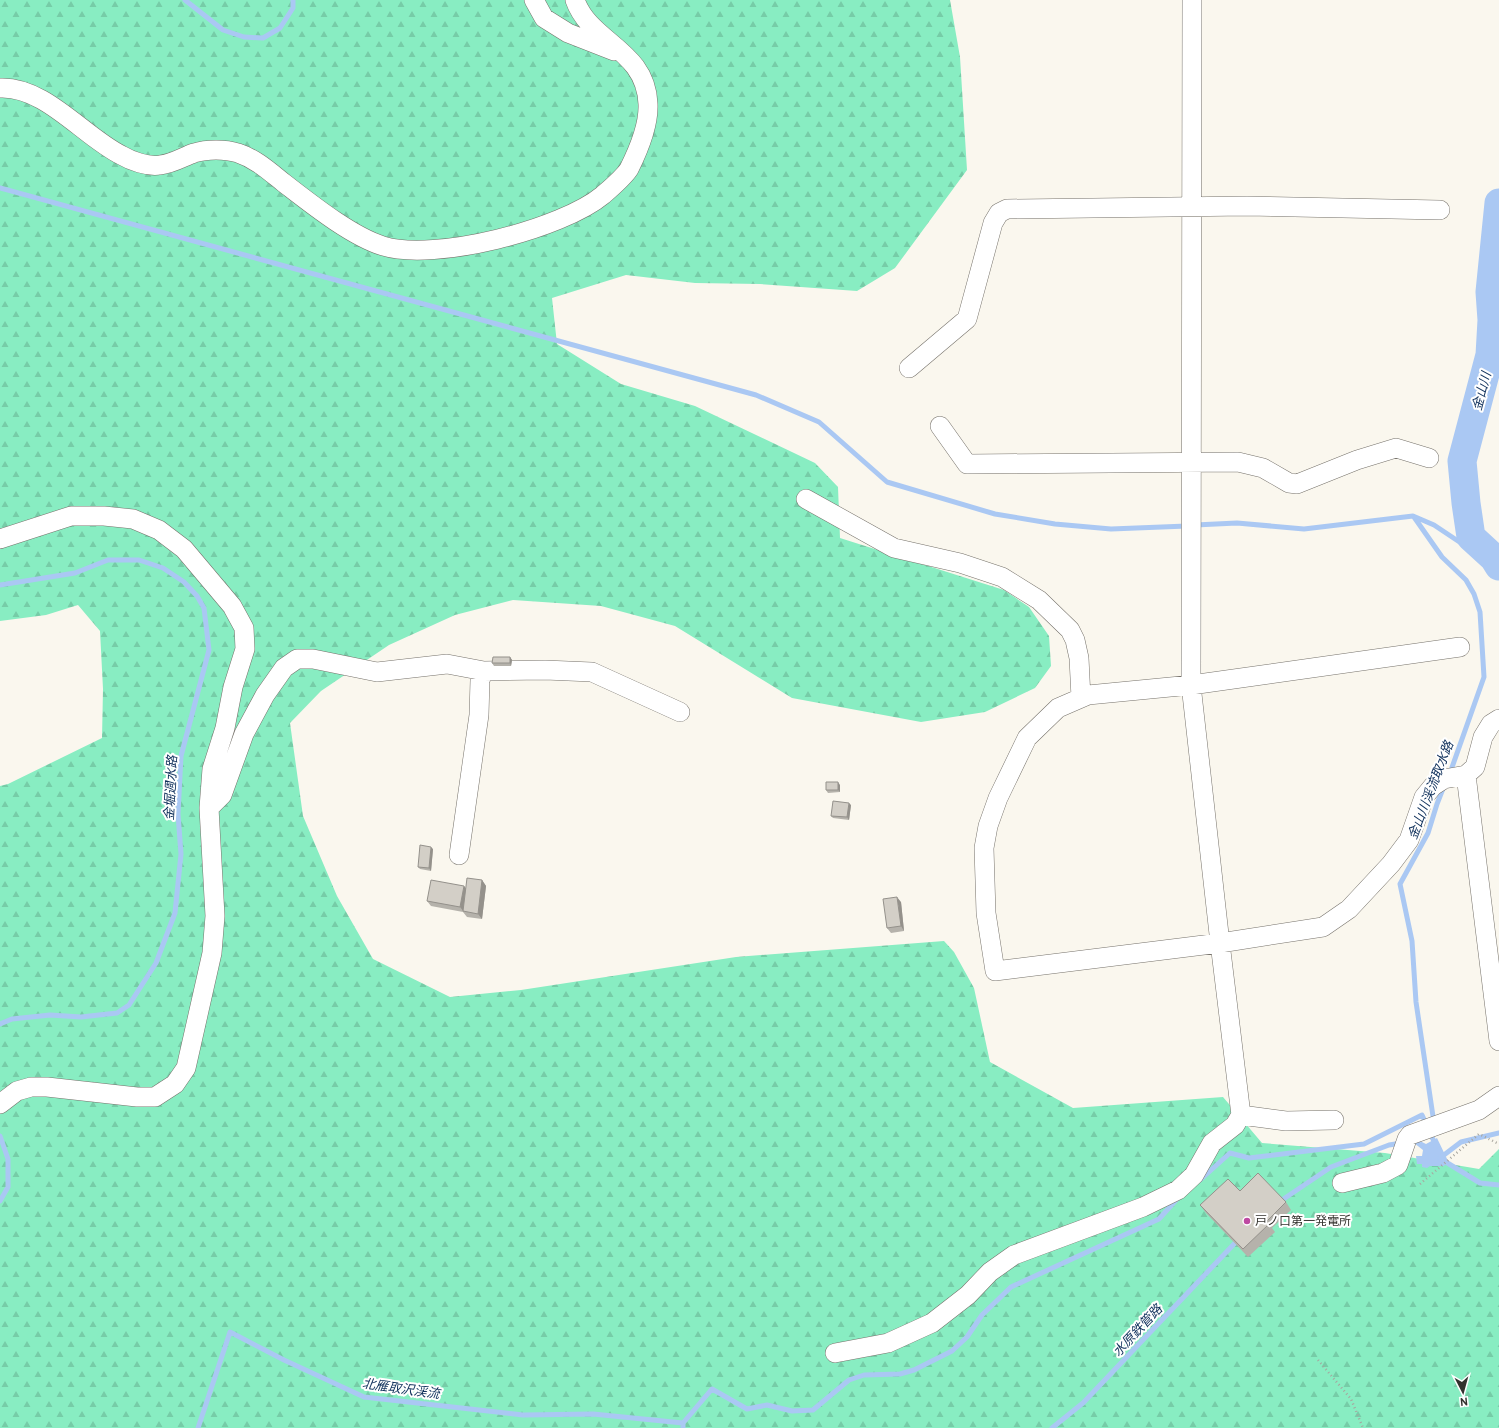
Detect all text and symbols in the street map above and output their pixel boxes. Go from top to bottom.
water label: 金山川 [1470,369,1496,412]
water label: 金山川渓流取水路 [1406,738,1458,842]
water label: 金堀週水路 [162,754,182,821]
place label: 戸ノ口第一発電所 [1255,1214,1351,1230]
marker: 戸ノ口第一発電所 [1242,1216,1252,1226]
water label: 水原鉄管路 [1110,1301,1167,1361]
north arrow [1443,1372,1483,1412]
water label: 北雁取沢渓流 [361,1377,442,1404]
text: N [1459,1394,1469,1408]

